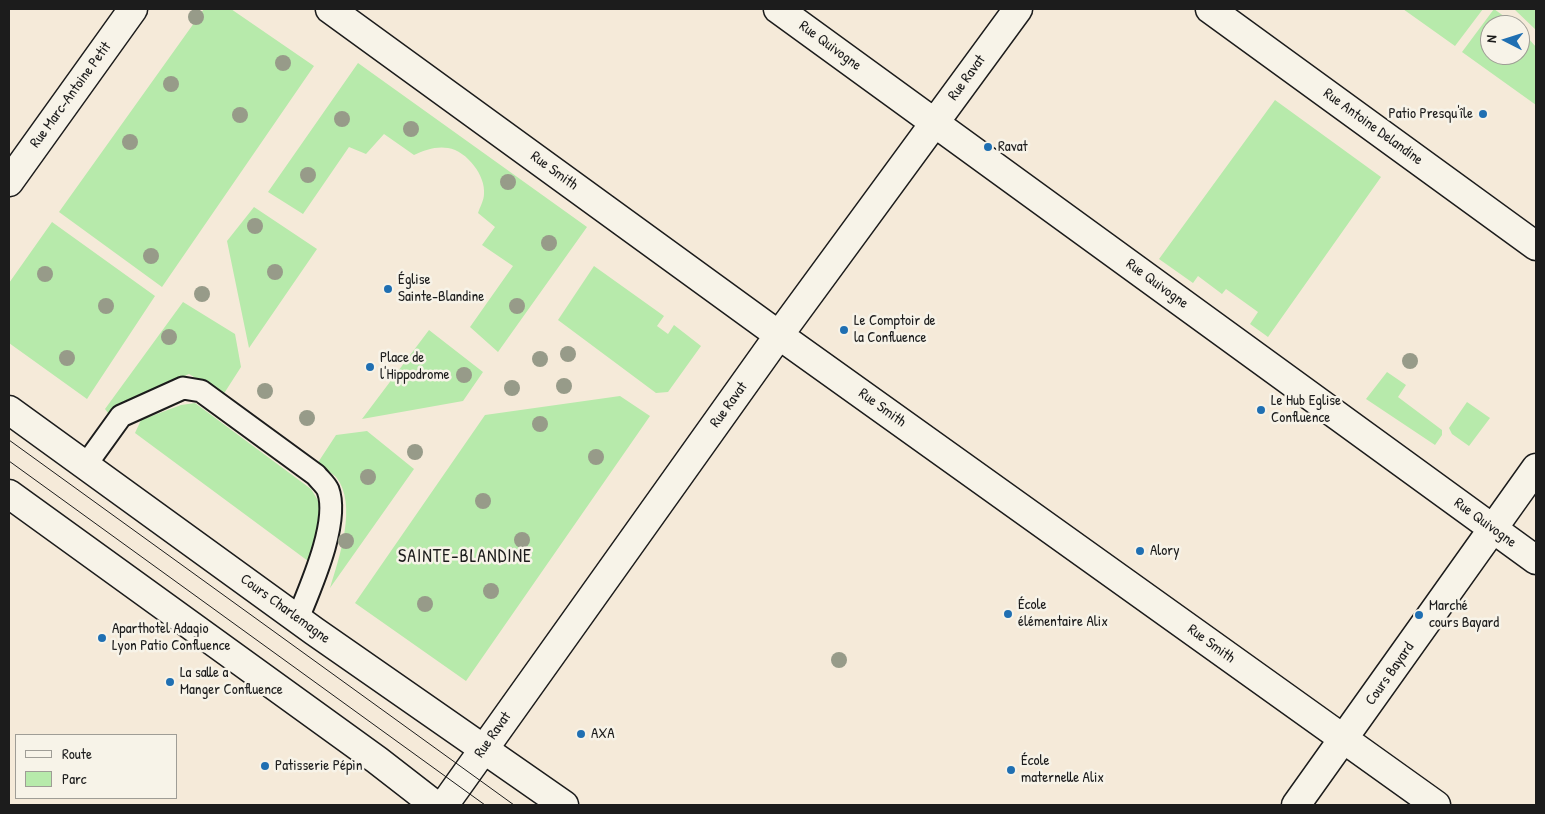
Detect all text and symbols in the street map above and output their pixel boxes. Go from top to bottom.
north arrow [1480,15,1530,65]
street label: Rue Quivogne [795,17,865,75]
text: N [1481,34,1500,43]
street label: Rue Marc-Antoine Petit [27,39,115,151]
street label: Rue Ravat [944,52,990,104]
street label: Rue Antoine Delandine [1320,85,1426,169]
place label: Patio Presqu'île [1388,105,1473,123]
marker: Patio Presqu'île [1477,108,1489,120]
place label: Ravat [998,138,1028,156]
marker: Ravat [982,141,994,153]
street label: Rue Smith [527,148,581,194]
street label: Rue Quivogne [1122,255,1192,313]
place label: Église Sainte-Blandine [398,271,484,306]
marker: Église Sainte-Blandine [382,283,394,295]
place label: Le Comptoir de la Confluence [854,312,935,347]
marker: Le Comptoir de la Confluence [838,324,850,336]
place label: Place de l'Hippodrome [380,349,450,384]
marker: Place de l'Hippodrome [364,361,376,373]
street label: Rue Ravat [706,379,752,431]
street label: Rue Smith [855,385,909,431]
place label: Le Hub Eglise Confluence [1271,392,1341,427]
marker: Le Hub Eglise Confluence [1255,404,1267,416]
street label: Rue Quivogne [1450,494,1520,552]
place label: Alory [1150,542,1179,560]
marker: Alory [1134,545,1146,557]
district label: SAINTE-BLANDINE [396,546,534,568]
street label: Cours Charlemagne [236,570,334,648]
place label: École élémentaire Alix [1018,596,1108,631]
place label: Marché cours Bayard [1429,597,1499,632]
marker: École élémentaire Alix [1002,608,1014,620]
marker: Marché cours Bayard [1413,609,1425,621]
place label: Aparthotel Adagio Lyon Patio Confluence [112,620,231,655]
street label: Rue Smith [1184,621,1238,667]
marker: Aparthotel Adagio Lyon Patio Confluence [96,632,108,644]
street label: Cours Bayard [1362,639,1418,709]
place label: La salle a Manger Confluence [180,664,283,699]
marker: La salle a Manger Confluence [164,676,176,688]
street label: Rue Ravat [471,709,515,761]
place label: AXA [591,725,615,743]
marker: AXA [575,728,587,740]
legend [15,734,178,799]
text: Route [62,743,92,764]
place label: École maternelle Alix [1021,752,1104,787]
place label: Patisserie Pépin [275,757,362,775]
marker: Patisserie Pépin [259,760,271,772]
marker: École maternelle Alix [1005,764,1017,776]
text: Parc [62,768,87,789]

